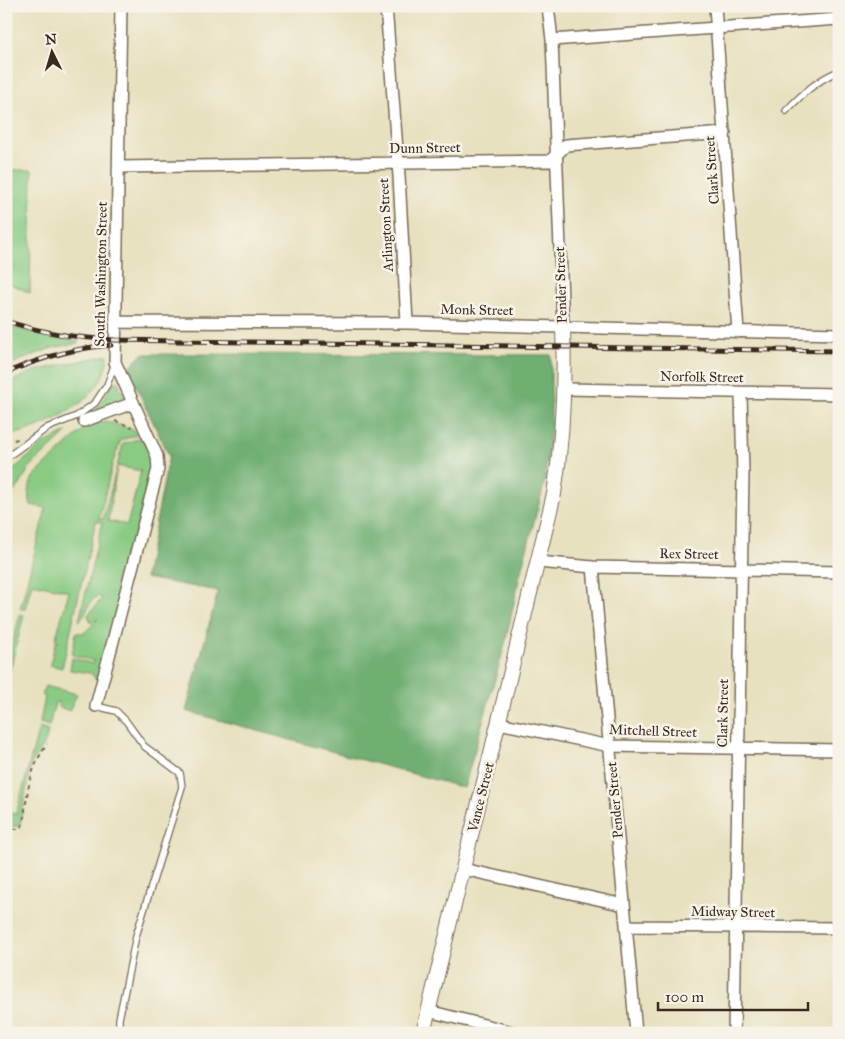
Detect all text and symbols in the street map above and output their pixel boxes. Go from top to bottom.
north arrow [28,28,78,78]
text: N [44,31,58,49]
street label: Clark Street [701,135,723,205]
street label: Dunn Street [389,139,461,157]
street label: Arlington Street [375,178,397,273]
street label: South Washington Street [91,201,111,347]
street label: Pender Street [551,246,571,324]
street label: Monk Street [440,301,514,319]
street label: Norfolk Street [660,368,744,386]
street label: Rex Street [659,545,719,563]
street label: Clark Street [714,678,732,747]
street label: Mitchell Street [609,721,697,741]
street label: Vance Street [464,760,498,835]
street label: Pender Street [603,761,627,839]
street label: Midway Street [691,903,775,921]
scale bar [658,979,808,1011]
text: 100 m [665,988,705,1006]

